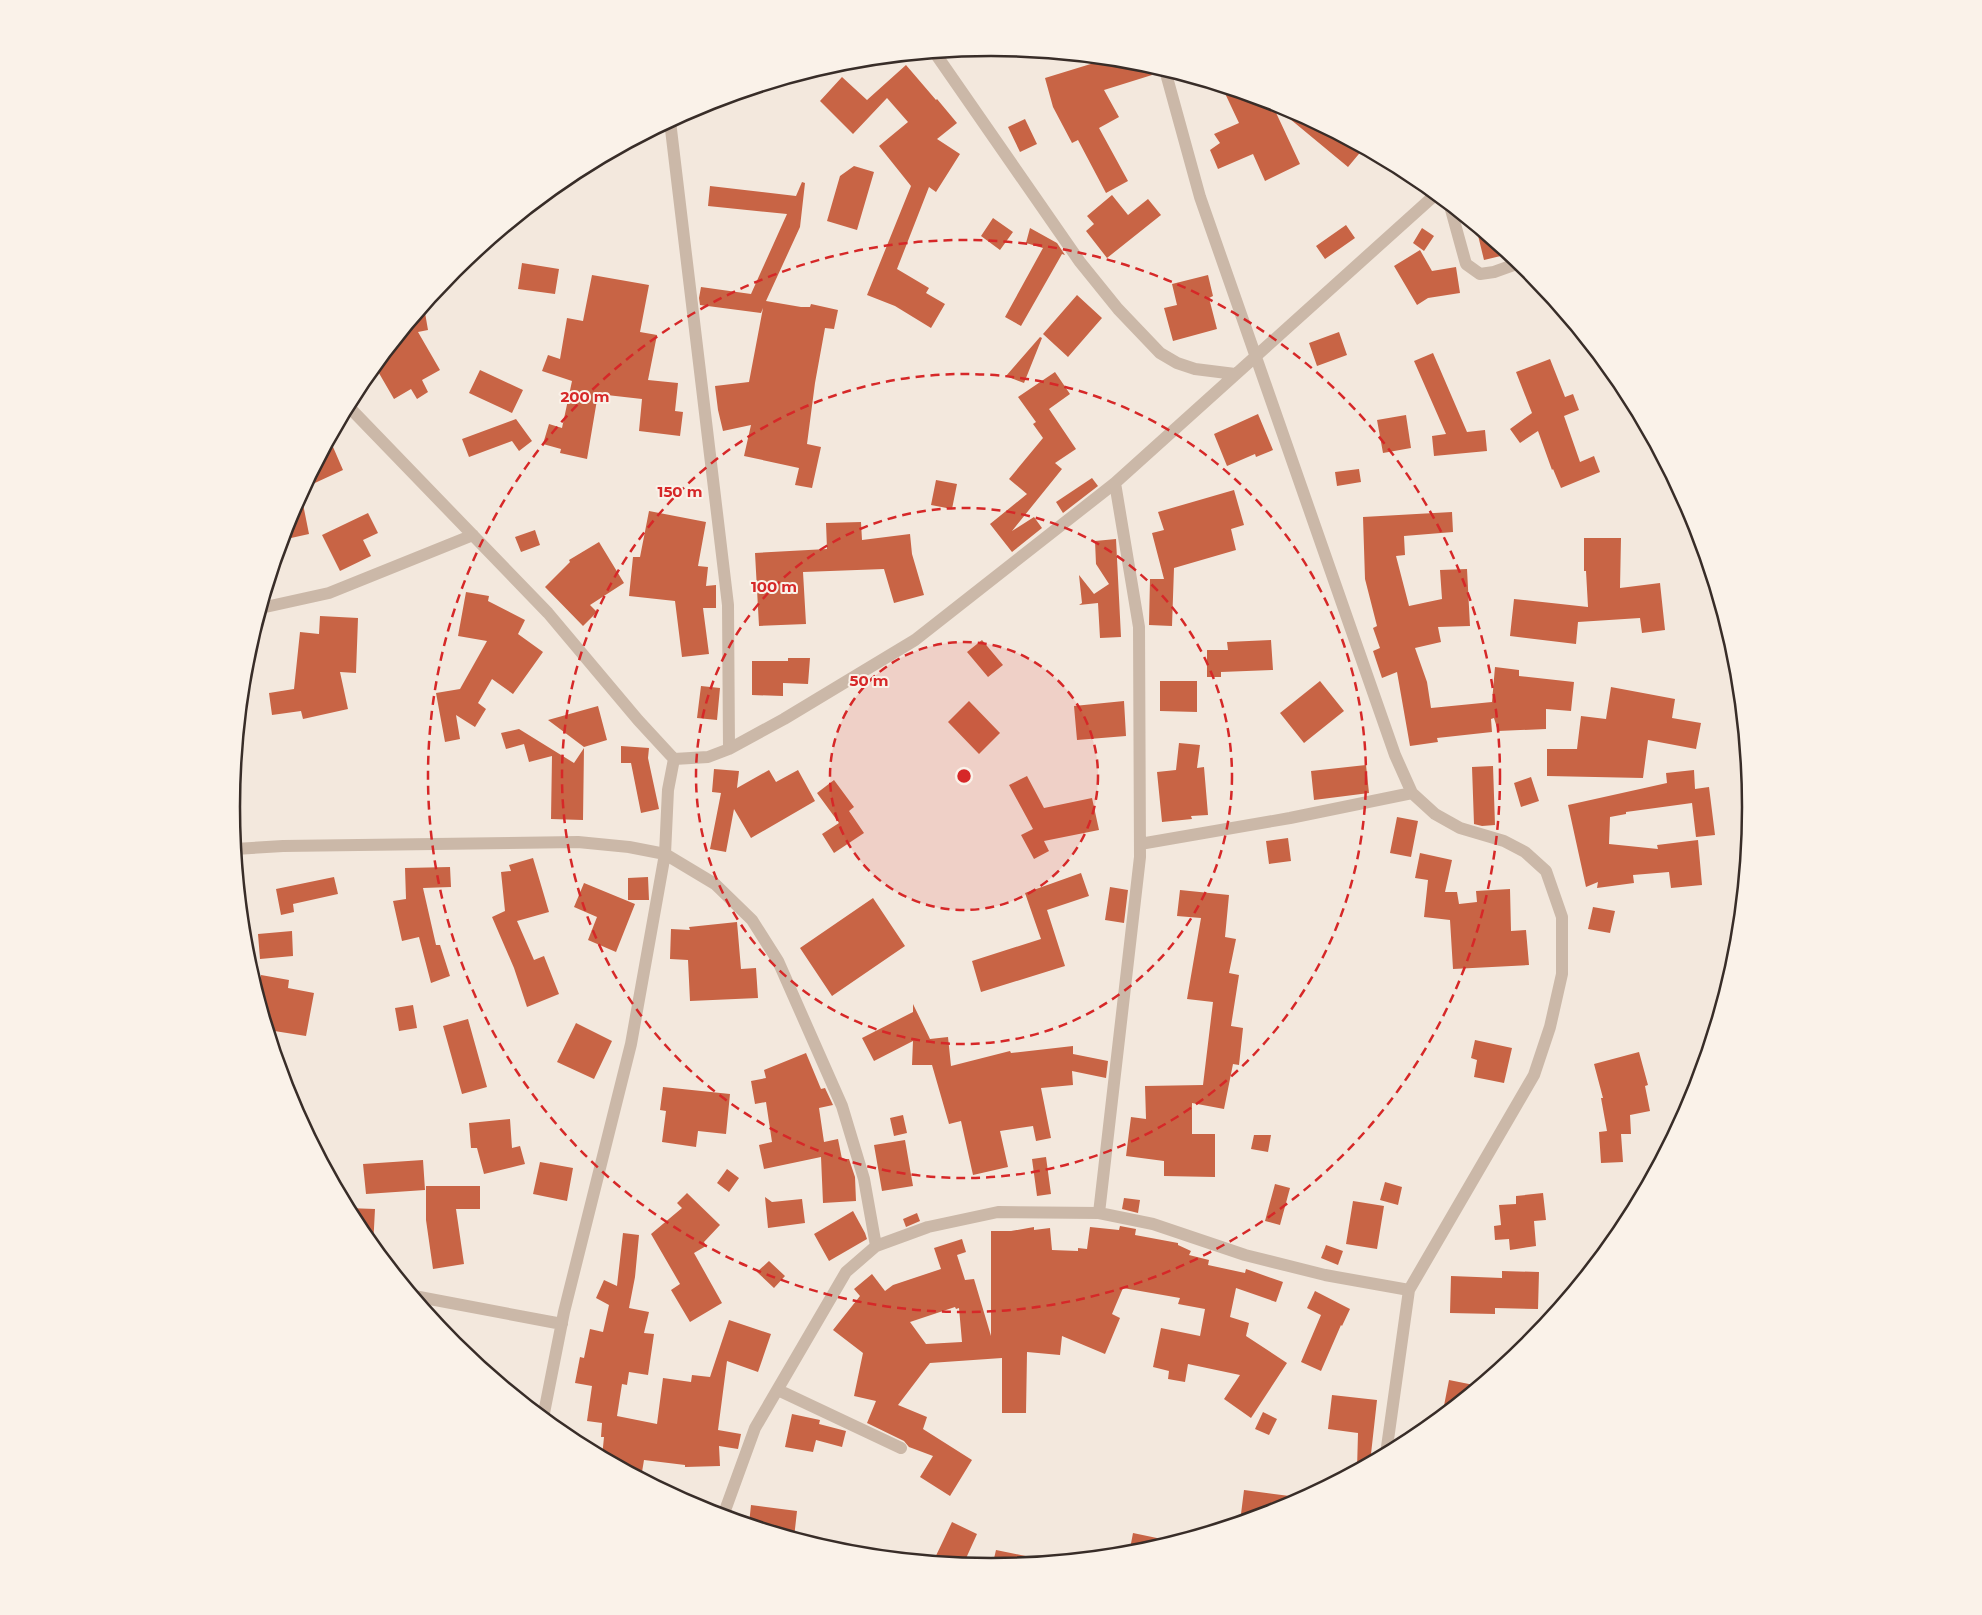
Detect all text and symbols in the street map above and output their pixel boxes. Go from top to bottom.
text: 200 m [560,387,610,406]
text: 150 m [658,482,702,501]
text: 100 m [751,577,797,596]
text: 50 m [849,671,889,690]
centre of rings [955,767,973,785]

